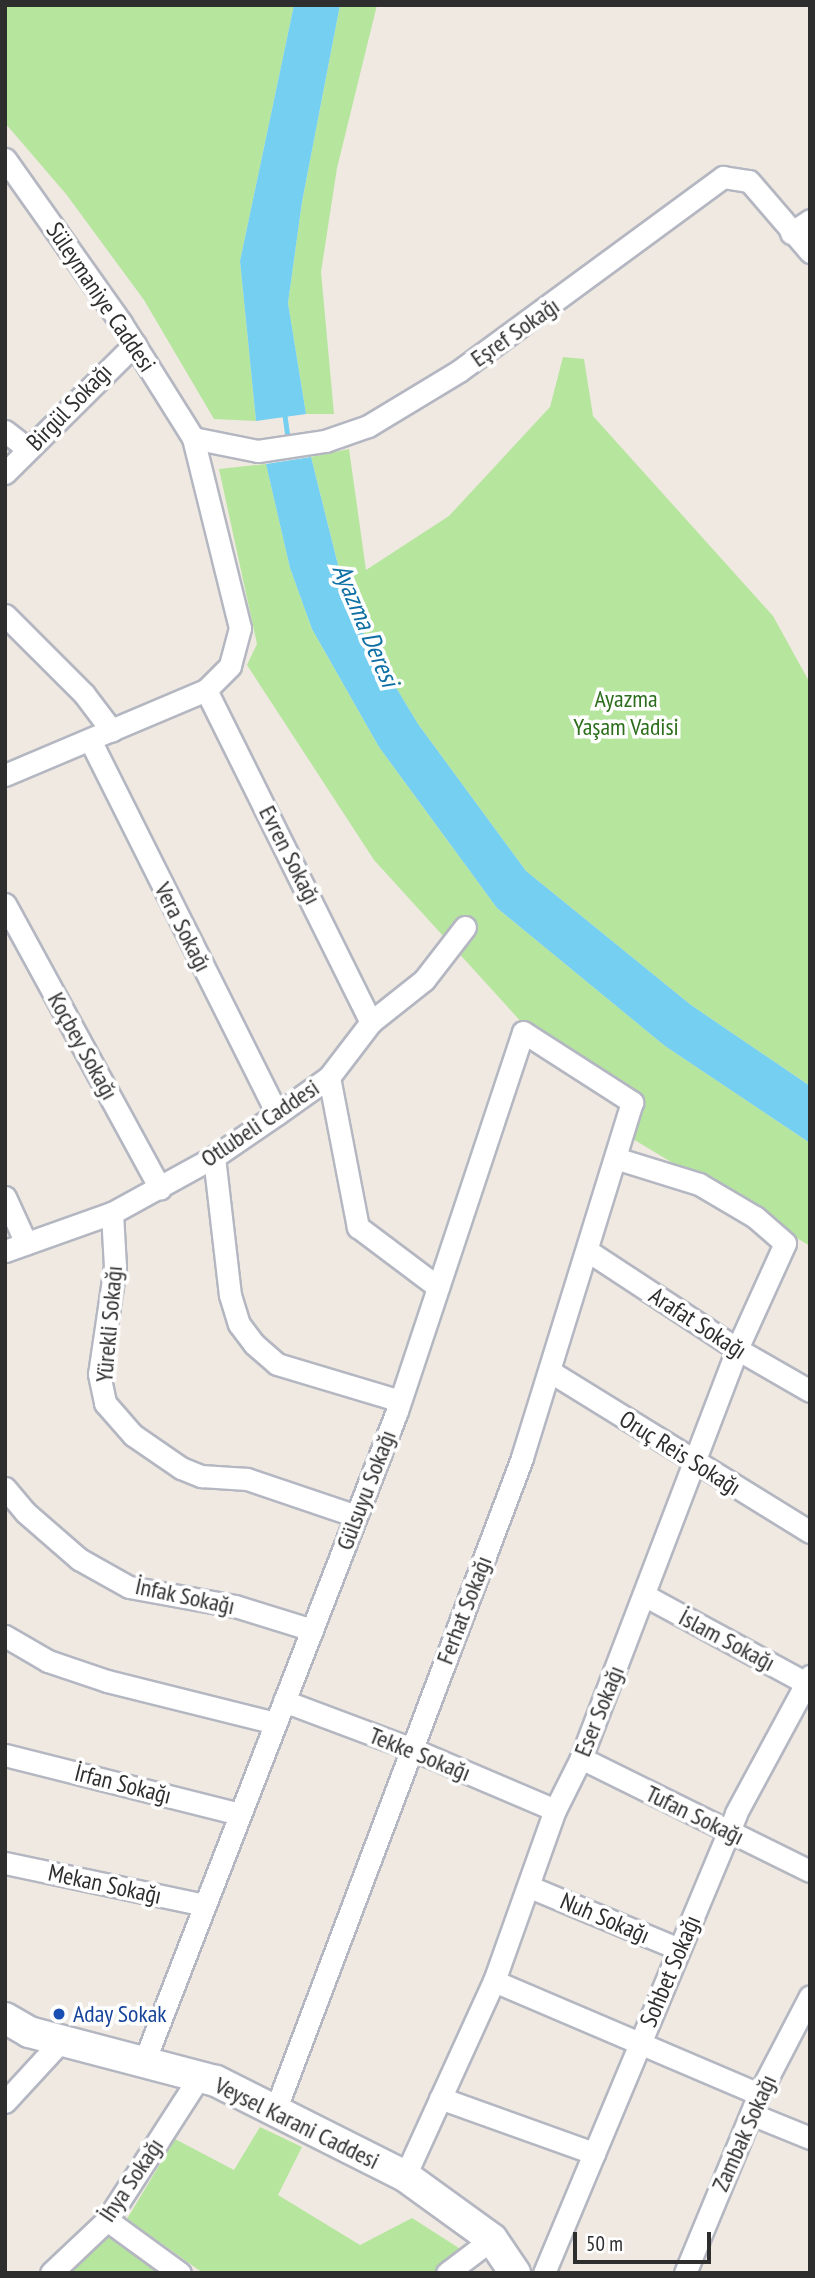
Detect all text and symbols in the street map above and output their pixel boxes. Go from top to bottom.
street label: Süleymaniye Caddesi [40,217,162,377]
street label: Eşref Sokağı [465,291,565,373]
street label: Birgül Sokağı [21,358,117,456]
water label: Ayazma Deresi [326,559,406,691]
park label: Ayazma Yaşam Vadisi [573,685,679,741]
street label: Evren Sokağı [253,801,327,909]
street label: Vera Sokağı [148,878,218,976]
street label: Koçbey Sokağı [42,987,124,1105]
street label: Otlubeli Caddesi [195,1073,325,1173]
street label: Yürekli Sokağı [90,1264,128,1384]
street label: Arafat Sokağı [644,1281,752,1365]
street label: Oruç Reis Sokağı [614,1404,746,1502]
street label: Gülsuyu Sokağı [330,1426,402,1554]
street label: Ferhat Sokağı [430,1552,498,1668]
street label: İnfak Sokağı [132,1571,238,1621]
street label: İslam Sokağı [674,1603,780,1677]
street label: Eser Sokağı [568,1662,630,1760]
street label: Tekke Sokağı [365,1721,475,1787]
street label: İrfan Sokağı [72,1758,174,1810]
street label: Tufan Sokağı [641,1779,749,1851]
street label: Mekan Sokağı [46,1858,164,1910]
street label: Nuh Sokağı [556,1886,654,1950]
street label: Sohbet Sokağı [634,1911,706,2031]
place label: Aday Sokak [73,2000,167,2028]
marker: Aday Sokak [51,2006,67,2022]
street label: Zambak Sokağı [705,2070,783,2196]
street label: Veysel Karani Caddesi [210,2071,384,2175]
street label: İhya Sokağı [93,2133,169,2227]
scale bar [577,2218,715,2262]
text: 50 m [586,2230,623,2257]

